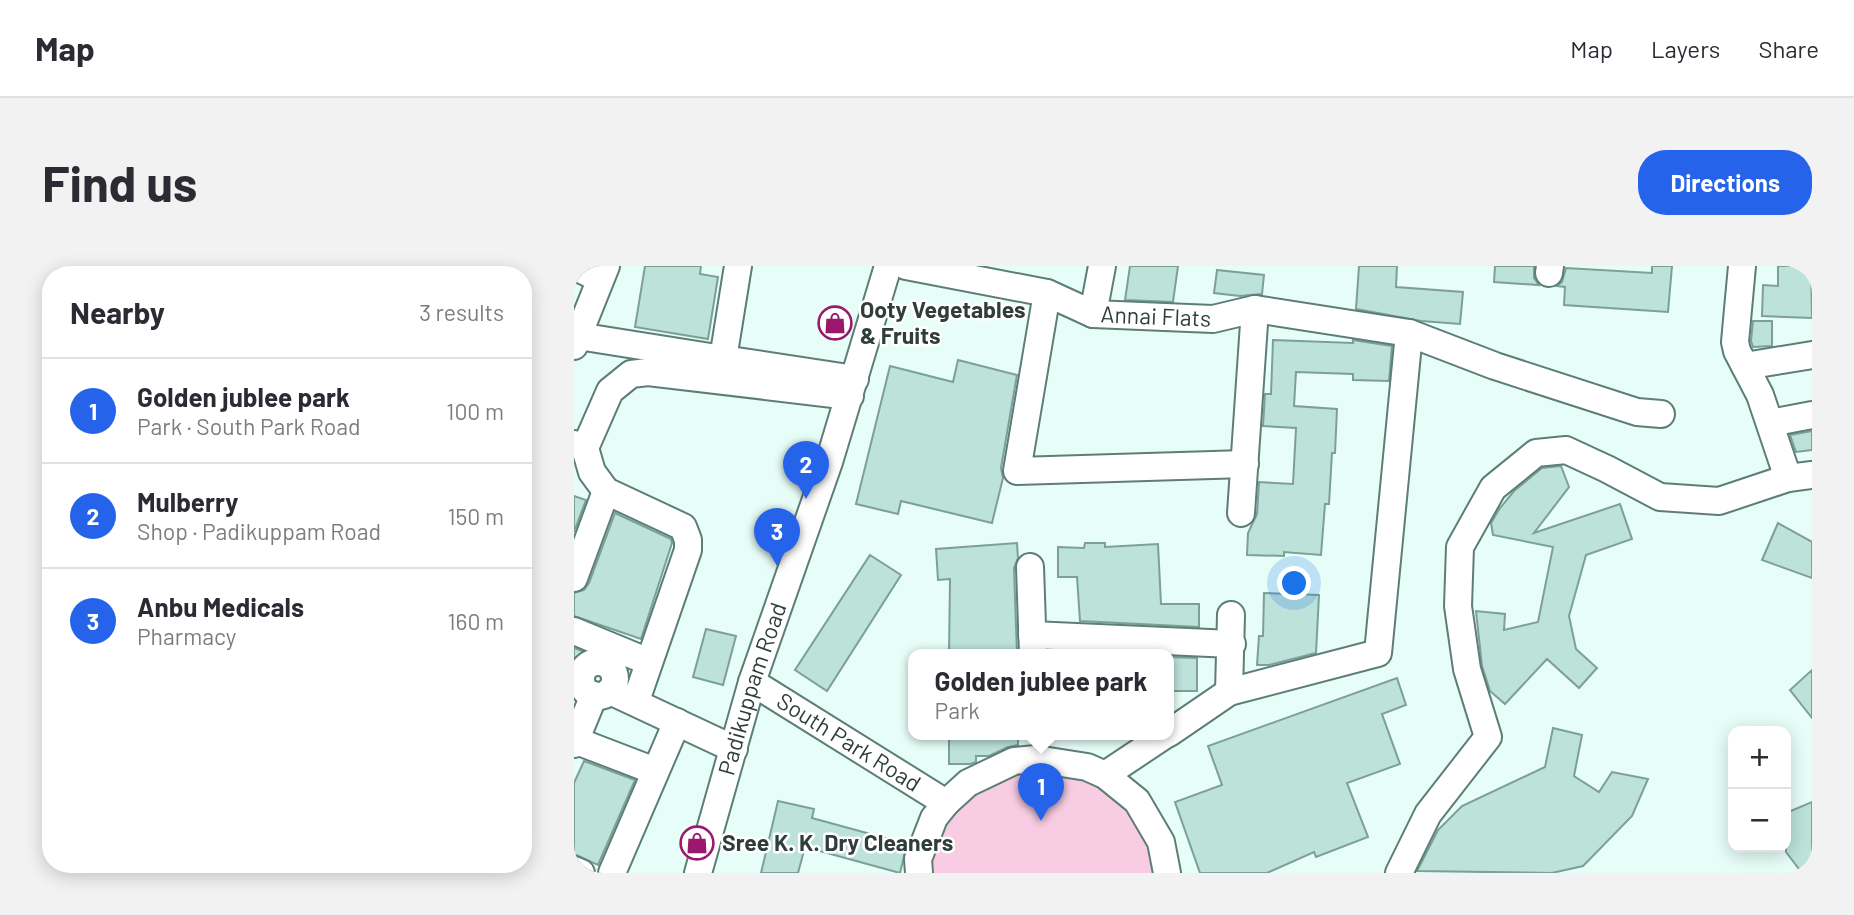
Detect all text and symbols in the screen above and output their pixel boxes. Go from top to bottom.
text: Map [35,28,95,68]
text: Map [1570,34,1613,63]
text: Layers [1651,34,1720,63]
text: Share [1758,34,1819,63]
button: Directions [1638,150,1812,215]
text: Find us [42,153,197,212]
text: Nearby [70,294,165,330]
place label: Ooty Vegetables & Fruits [860,295,1026,349]
text: 3 results [419,298,504,326]
street label: Annai Flats [1100,299,1212,332]
shop icon: Ooty Vegetables & Fruits [816,304,854,342]
text: Golden jublee park [137,381,350,412]
text: 1 [89,397,97,425]
text: 100 m [446,397,504,425]
text: Park · South Park Road [137,412,361,440]
pin: 2 [783,441,829,499]
text: Mulberry [137,486,238,517]
text: 2 [87,502,99,530]
text: 150 m [448,502,504,530]
pin: 3 [754,508,800,566]
text: Shop · Padikuppam Road [137,517,381,545]
your location [1277,566,1311,600]
text: Anbu Medicals [137,591,304,622]
street label: Padikuppam Road [711,599,792,778]
text: 3 [87,607,99,635]
text: 160 m [447,607,504,635]
text: Pharmacy [137,622,236,650]
popup [908,649,1174,740]
text: Golden jublee park [935,665,1147,696]
street label: South Park Road [772,686,926,797]
text: Park [935,696,980,724]
map controls [1728,726,1791,852]
button: + [1728,726,1791,789]
pin: 1 [1018,763,1064,821]
button: − [1728,789,1791,852]
shop icon: Sree K. K. Dry Cleaners [678,824,716,862]
place label: Sree K. K. Dry Cleaners [722,828,953,856]

